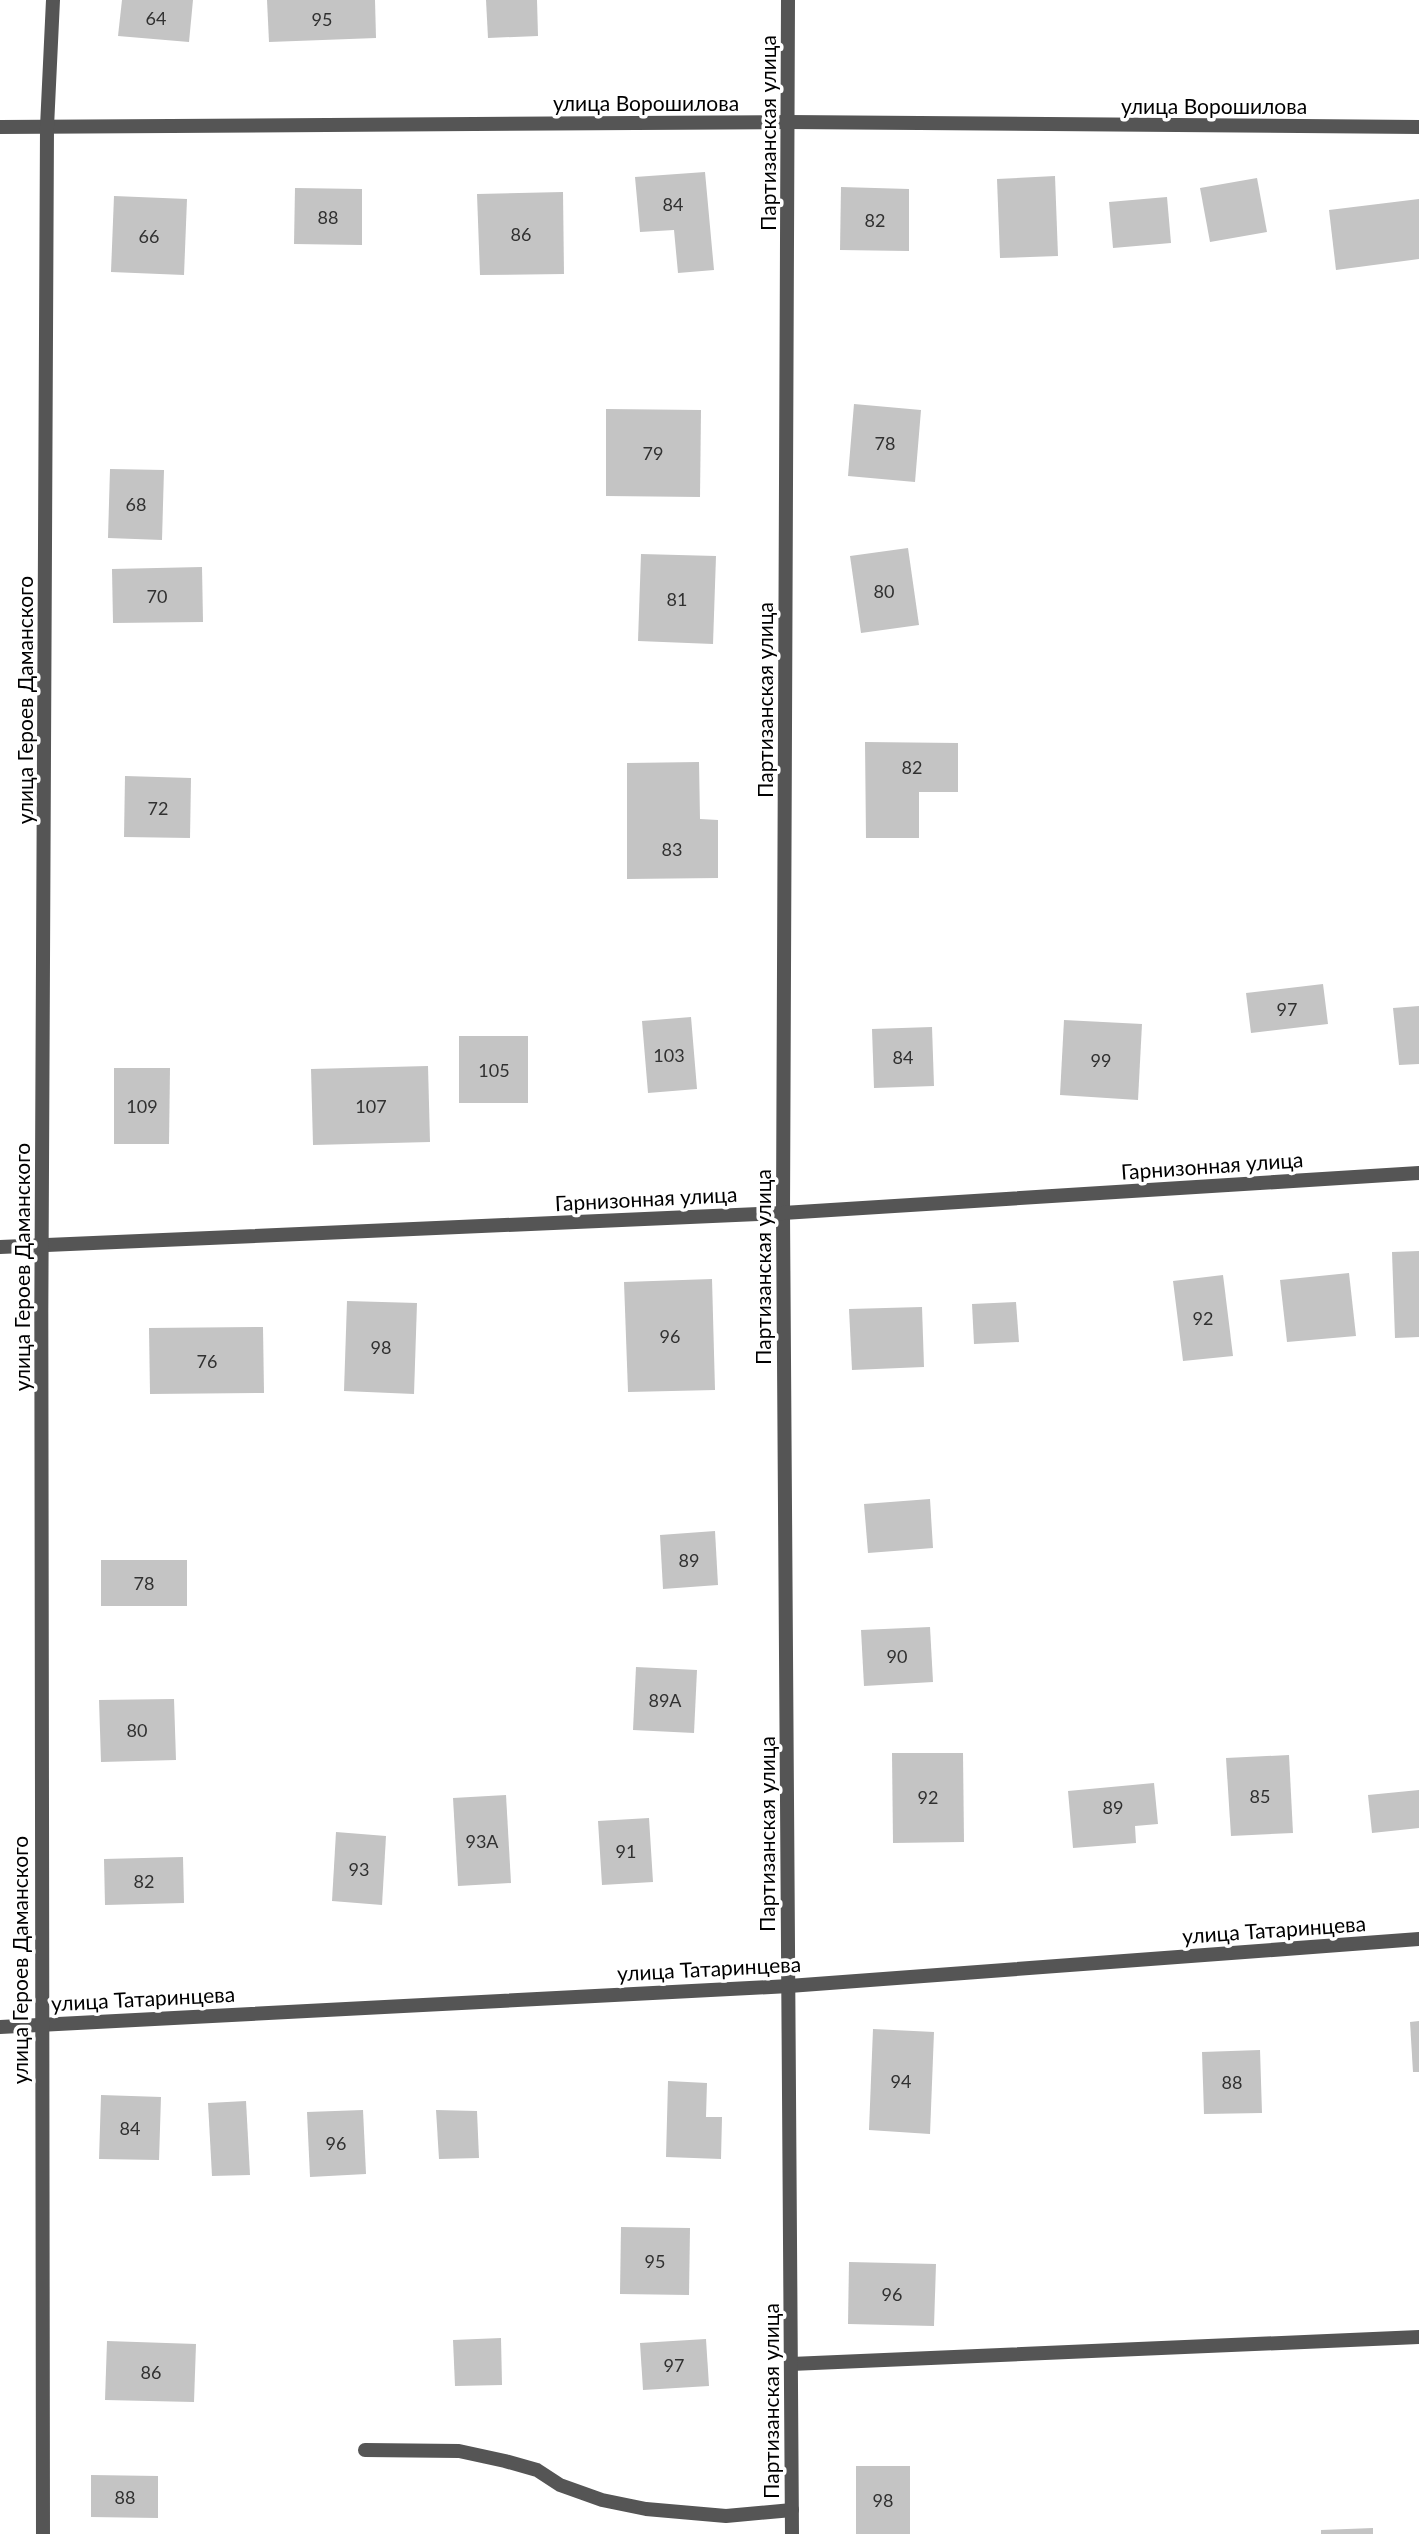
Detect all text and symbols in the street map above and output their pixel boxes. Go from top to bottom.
house number: 64 [146,7,166,29]
house number: 95 [312,8,332,30]
street label: Партизанская улица [755,35,780,231]
street label: улица Ворошилова [553,90,739,115]
street label: улица Ворошилова [1121,93,1307,118]
house number: 84 [663,193,683,215]
house number: 88 [318,206,338,228]
house number: 82 [865,209,885,231]
house number: 86 [511,223,531,245]
house number: 66 [139,225,159,247]
house number: 78 [875,432,895,454]
house number: 79 [643,442,663,464]
house number: 68 [126,493,146,515]
street label: улица Героев Даманского [12,576,37,824]
house number: 80 [874,580,894,602]
house number: 70 [147,585,167,607]
house number: 81 [667,588,687,610]
street label: Партизанская улица [752,602,777,798]
house number: 82 [902,756,922,778]
house number: 72 [148,797,168,819]
house number: 83 [662,838,682,860]
house number: 97 [1277,998,1297,1020]
house number: 103 [653,1044,685,1066]
house number: 84 [893,1046,913,1068]
house number: 99 [1091,1049,1111,1071]
house number: 105 [478,1059,510,1081]
house number: 109 [126,1095,158,1117]
house number: 107 [355,1095,387,1117]
street label: улица Героев Даманского [9,1143,34,1391]
street label: Гарнизонная улица [1120,1146,1304,1184]
street label: Партизанская улица [750,1169,775,1365]
street label: Гарнизонная улица [554,1181,738,1215]
house number: 92 [1193,1307,1213,1329]
house number: 96 [660,1325,680,1347]
house number: 98 [371,1336,391,1358]
house number: 76 [197,1350,217,1372]
house number: 89 [679,1549,699,1571]
house number: 78 [134,1572,154,1594]
house number: 90 [887,1645,907,1667]
house number: 89А [648,1689,682,1711]
house number: 80 [127,1719,147,1741]
street label: Партизанская улица [754,1736,779,1932]
house number: 85 [1250,1785,1270,1807]
house number: 92 [918,1786,938,1808]
house number: 89 [1103,1796,1123,1818]
house number: 93А [465,1830,499,1852]
street label: улица Героев Даманского [7,1836,32,2084]
house number: 91 [616,1840,636,1862]
house number: 93 [349,1858,369,1880]
house number: 82 [134,1870,154,1892]
street label: улица Татаринцева [1181,1910,1367,1948]
street label: улица Татаринцева [616,1951,802,1985]
street label: улица Татаринцева [50,1981,236,2015]
house number: 94 [891,2070,911,2092]
house number: 88 [1222,2071,1242,2093]
house number: 84 [120,2117,140,2139]
house number: 96 [326,2132,346,2154]
house number: 95 [645,2250,665,2272]
house number: 96 [882,2283,902,2305]
street label: Партизанская улица [758,2303,783,2499]
house number: 97 [664,2354,684,2376]
house number: 86 [141,2361,161,2383]
house number: 88 [115,2486,135,2508]
house number: 98 [873,2489,893,2511]

